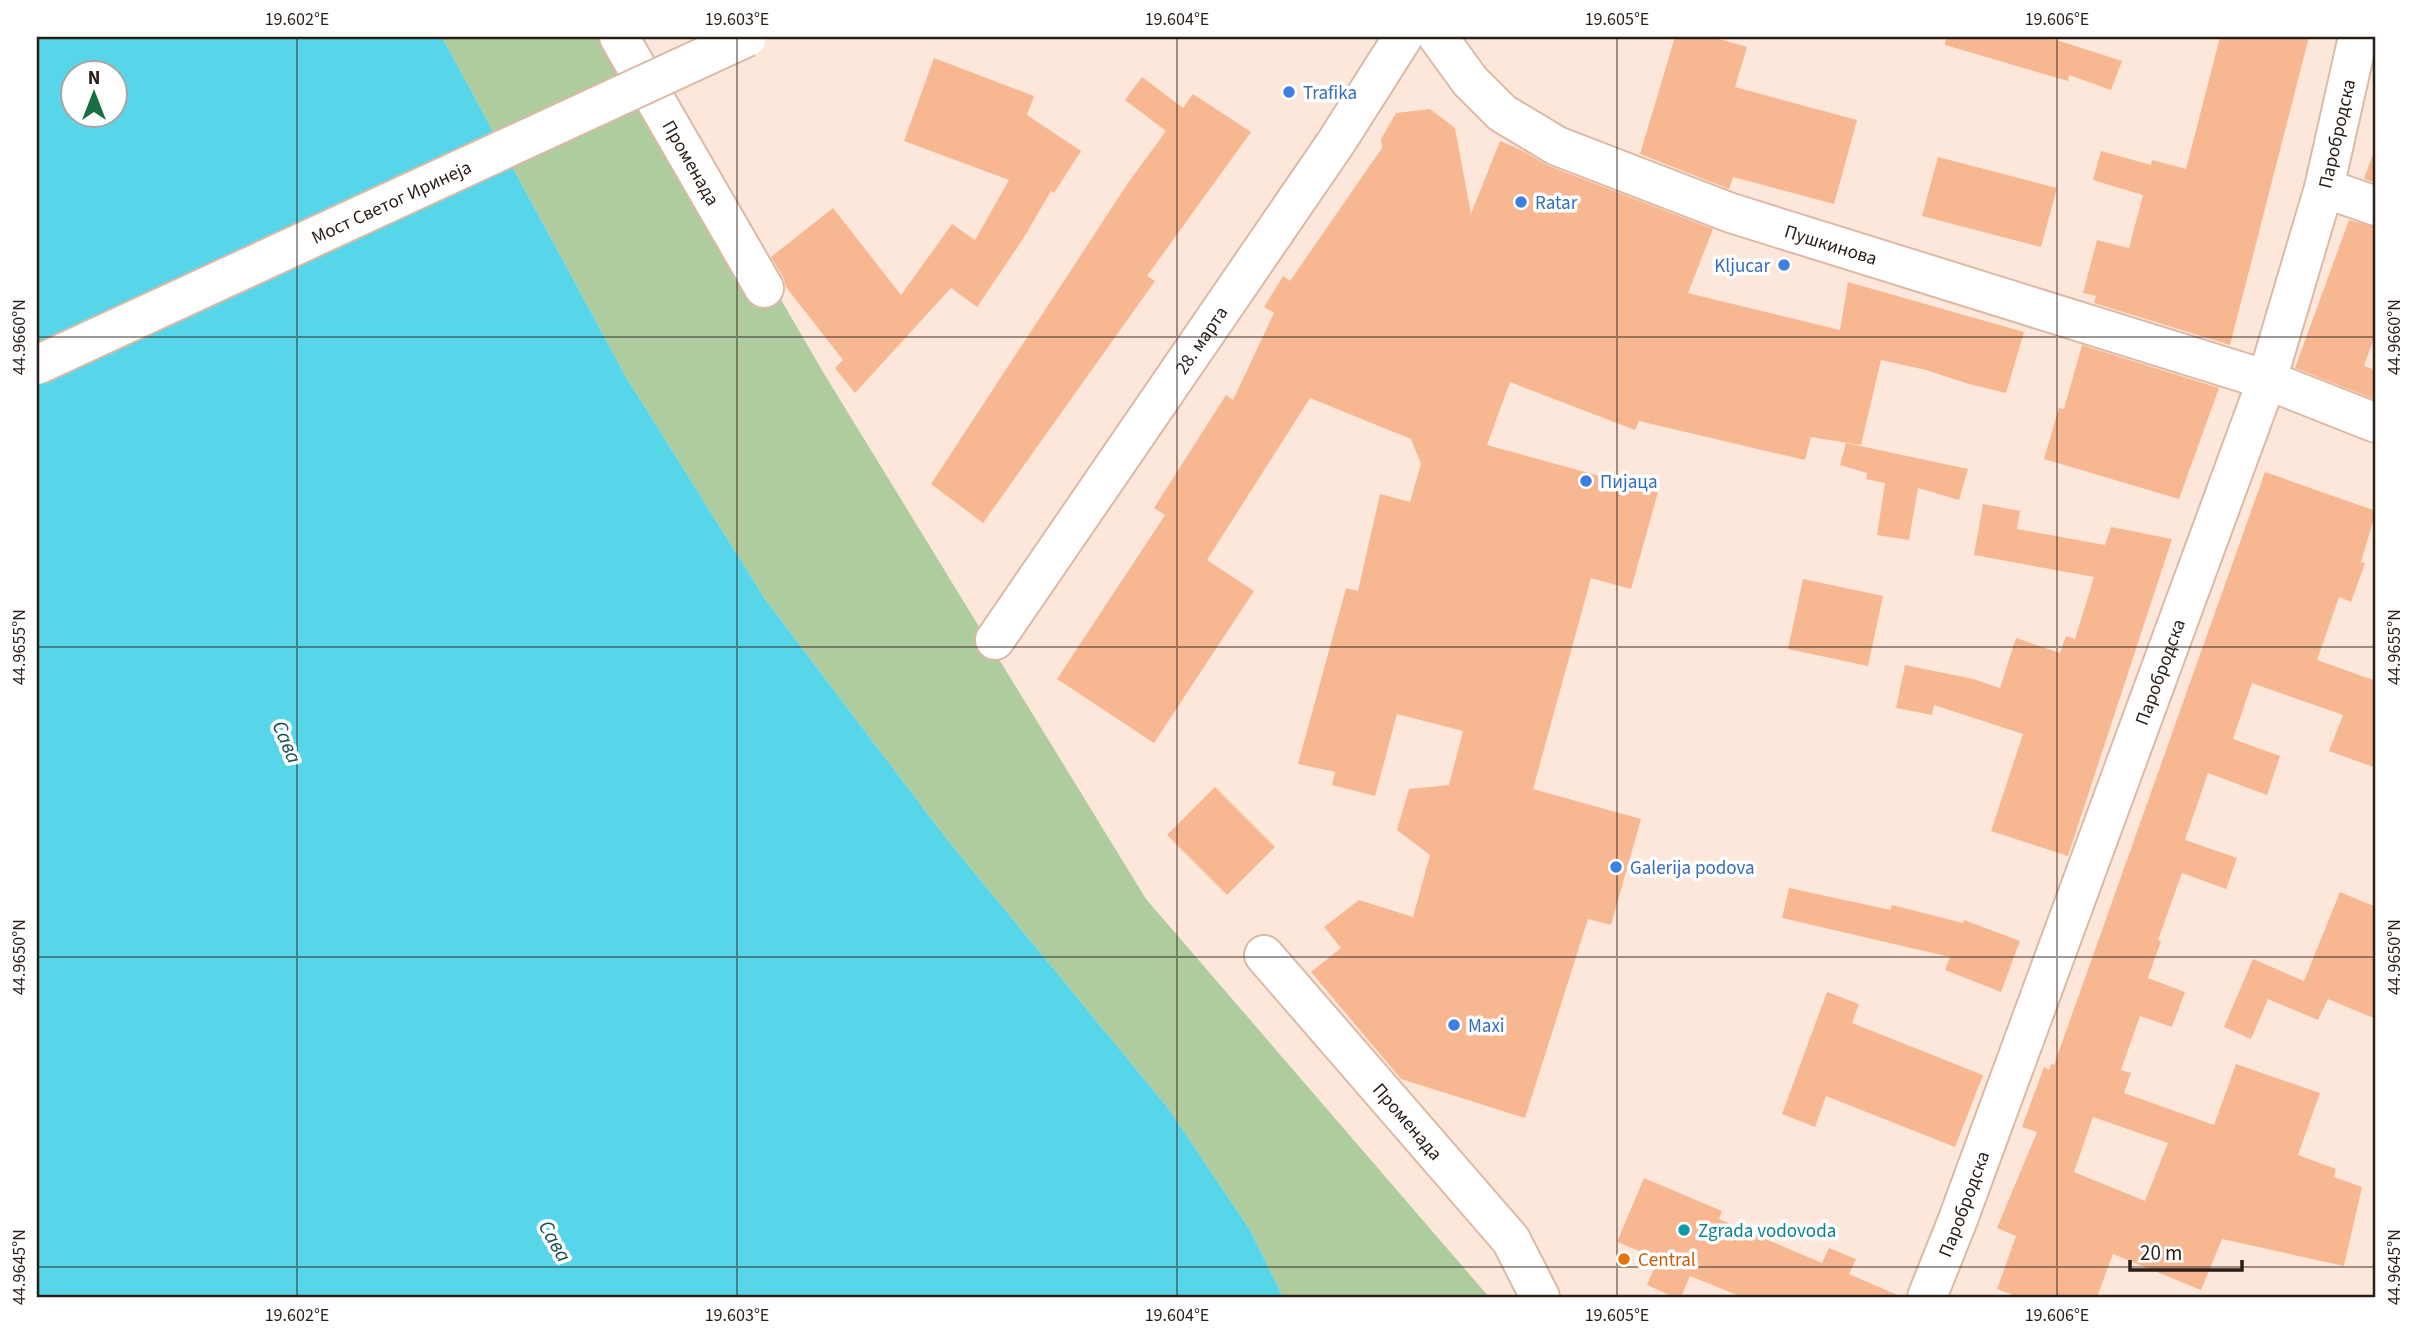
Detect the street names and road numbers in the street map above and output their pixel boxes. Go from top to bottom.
street label: Паробродска [2312,77,2363,191]
street label: Променада [655,116,726,211]
street label: Мост Светог Иринеја [307,154,476,251]
street label: Пушкинова [1781,218,1880,273]
street label: 28. марта [1169,301,1235,380]
street label: Паробродска [2129,615,2193,729]
street label: Променада [1366,1078,1448,1167]
street label: Паробродска [1932,1147,1997,1261]

